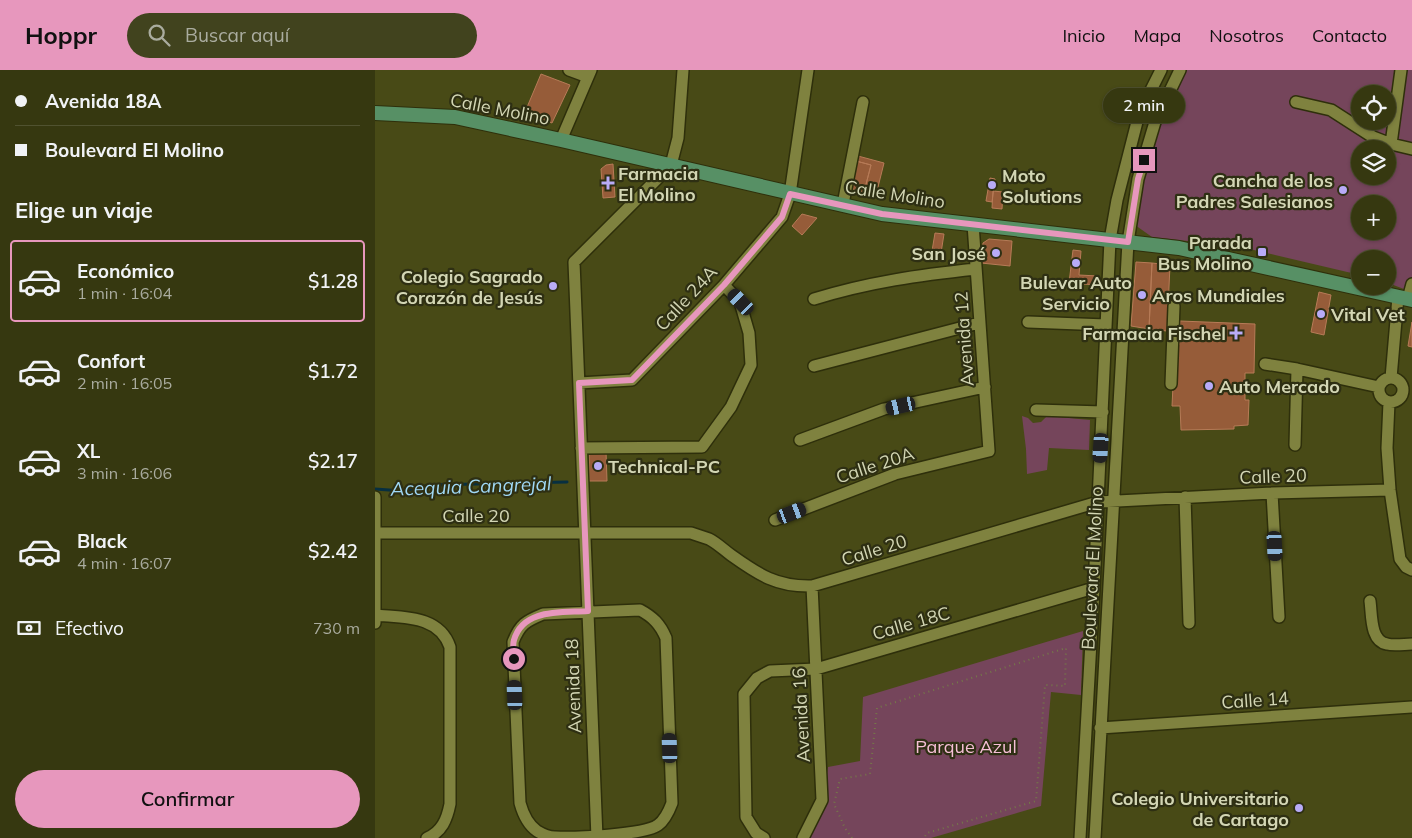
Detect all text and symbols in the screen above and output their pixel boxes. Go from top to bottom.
search box [127,13,477,58]
text: Hoppr [25,20,97,50]
icon: search [145,21,173,49]
text: Buscar aquí [185,23,289,47]
text: Inicio [1062,24,1105,47]
text: Mapa [1133,24,1181,47]
text: Nosotros [1209,24,1284,47]
text: Contacto [1312,24,1387,47]
map controls [1351,85,1396,295]
button: locate [1351,85,1396,130]
street label: Calle Molino [448,88,552,130]
callout: 2 min [1103,88,1185,122]
text: Avenida 18A [45,89,162,113]
text: 2 min [1123,95,1165,115]
text: Boulevard El Molino [45,138,224,162]
button: layers [1351,140,1396,185]
route end [1133,149,1155,171]
place label: Farmacia El Molino [618,162,698,206]
place label: Moto Solutions [1002,164,1082,208]
place label: Cancha de los Padres Salesianos [1176,169,1333,213]
street label: Calle Molino [843,175,947,213]
marker: Farmacia El Molino [602,177,614,189]
marker: Moto Solutions [986,179,998,191]
marker: Cancha de los Padres Salesianos [1337,184,1349,196]
button: + [1351,195,1396,240]
text: Elige un viaje [15,196,153,224]
place label: Parada Bus Molino [1158,231,1252,275]
place label: San José [911,242,986,265]
marker: Parada Bus Molino [1256,246,1268,258]
marker: San José [990,247,1002,259]
button: − [1351,250,1396,295]
marker: Bulevar Auto Servicio [1070,257,1082,269]
icon: car [17,259,62,304]
text: Económico [77,259,174,283]
street label: Calle 24A [650,261,722,335]
place label: Colegio Sagrado Corazón de Jesús [396,265,543,309]
text: $1.28 [308,269,358,293]
place label: Bulevar Auto Servicio [1020,271,1132,315]
marker: Colegio Sagrado Corazón de Jesús [547,280,559,292]
text: 1 min · 16:04 [77,283,172,303]
place label: Aros Mundiales [1152,284,1285,307]
car [725,286,756,318]
marker: Aros Mundiales [1136,289,1148,301]
street label: Avenida 12 [949,291,979,387]
place label: Vital Vet [1330,303,1405,326]
marker: Vital Vet [1315,308,1327,320]
place label: Farmacia Fischel [1082,322,1226,345]
marker: Farmacia Fischel [1230,327,1242,339]
icon: car [17,349,62,394]
text: Confort [77,349,145,373]
text: $1.72 [308,359,358,383]
text: 2 min · 16:05 [77,373,172,393]
place label: Auto Mercado [1219,375,1340,398]
marker: Auto Mercado [1203,380,1215,392]
car [884,395,917,417]
car [1092,433,1109,463]
icon: car [17,439,62,484]
text: XL [77,439,100,463]
street label: Calle 20A [833,442,917,488]
text: $2.17 [308,449,358,473]
place label: Technical-PC [608,455,720,478]
marker: Technical-PC [592,460,604,472]
text: 3 min · 16:06 [77,463,172,483]
street label: Calle 20 [1239,463,1307,489]
water label: Acequia Cangrejal [389,471,552,501]
street label: Boulevard El Molino [1076,486,1108,650]
car [775,501,808,525]
street label: Calle 20 [442,504,510,527]
icon: car [17,529,62,574]
text: Black [77,529,127,553]
street label: Calle 20 [838,529,910,571]
car [1266,531,1283,561]
text: $2.42 [308,539,358,563]
text: 4 min · 16:07 [77,553,172,573]
street label: Calle 18C [869,601,953,645]
icon: cash [15,614,43,642]
text: Efectivo [55,616,124,640]
text: 730 m [313,618,360,638]
street label: Avenida 18 [560,638,586,734]
route start [503,648,525,670]
street label: Avenida 16 [787,667,815,763]
car [506,680,523,710]
street label: Calle 14 [1221,686,1290,714]
car [661,733,678,763]
park label: Parque Azul [915,735,1017,758]
button: Confirmar [15,770,360,828]
place label: Colegio Universitario de Cartago [1111,787,1289,831]
marker: Colegio Universitario de Cartago [1293,802,1305,814]

